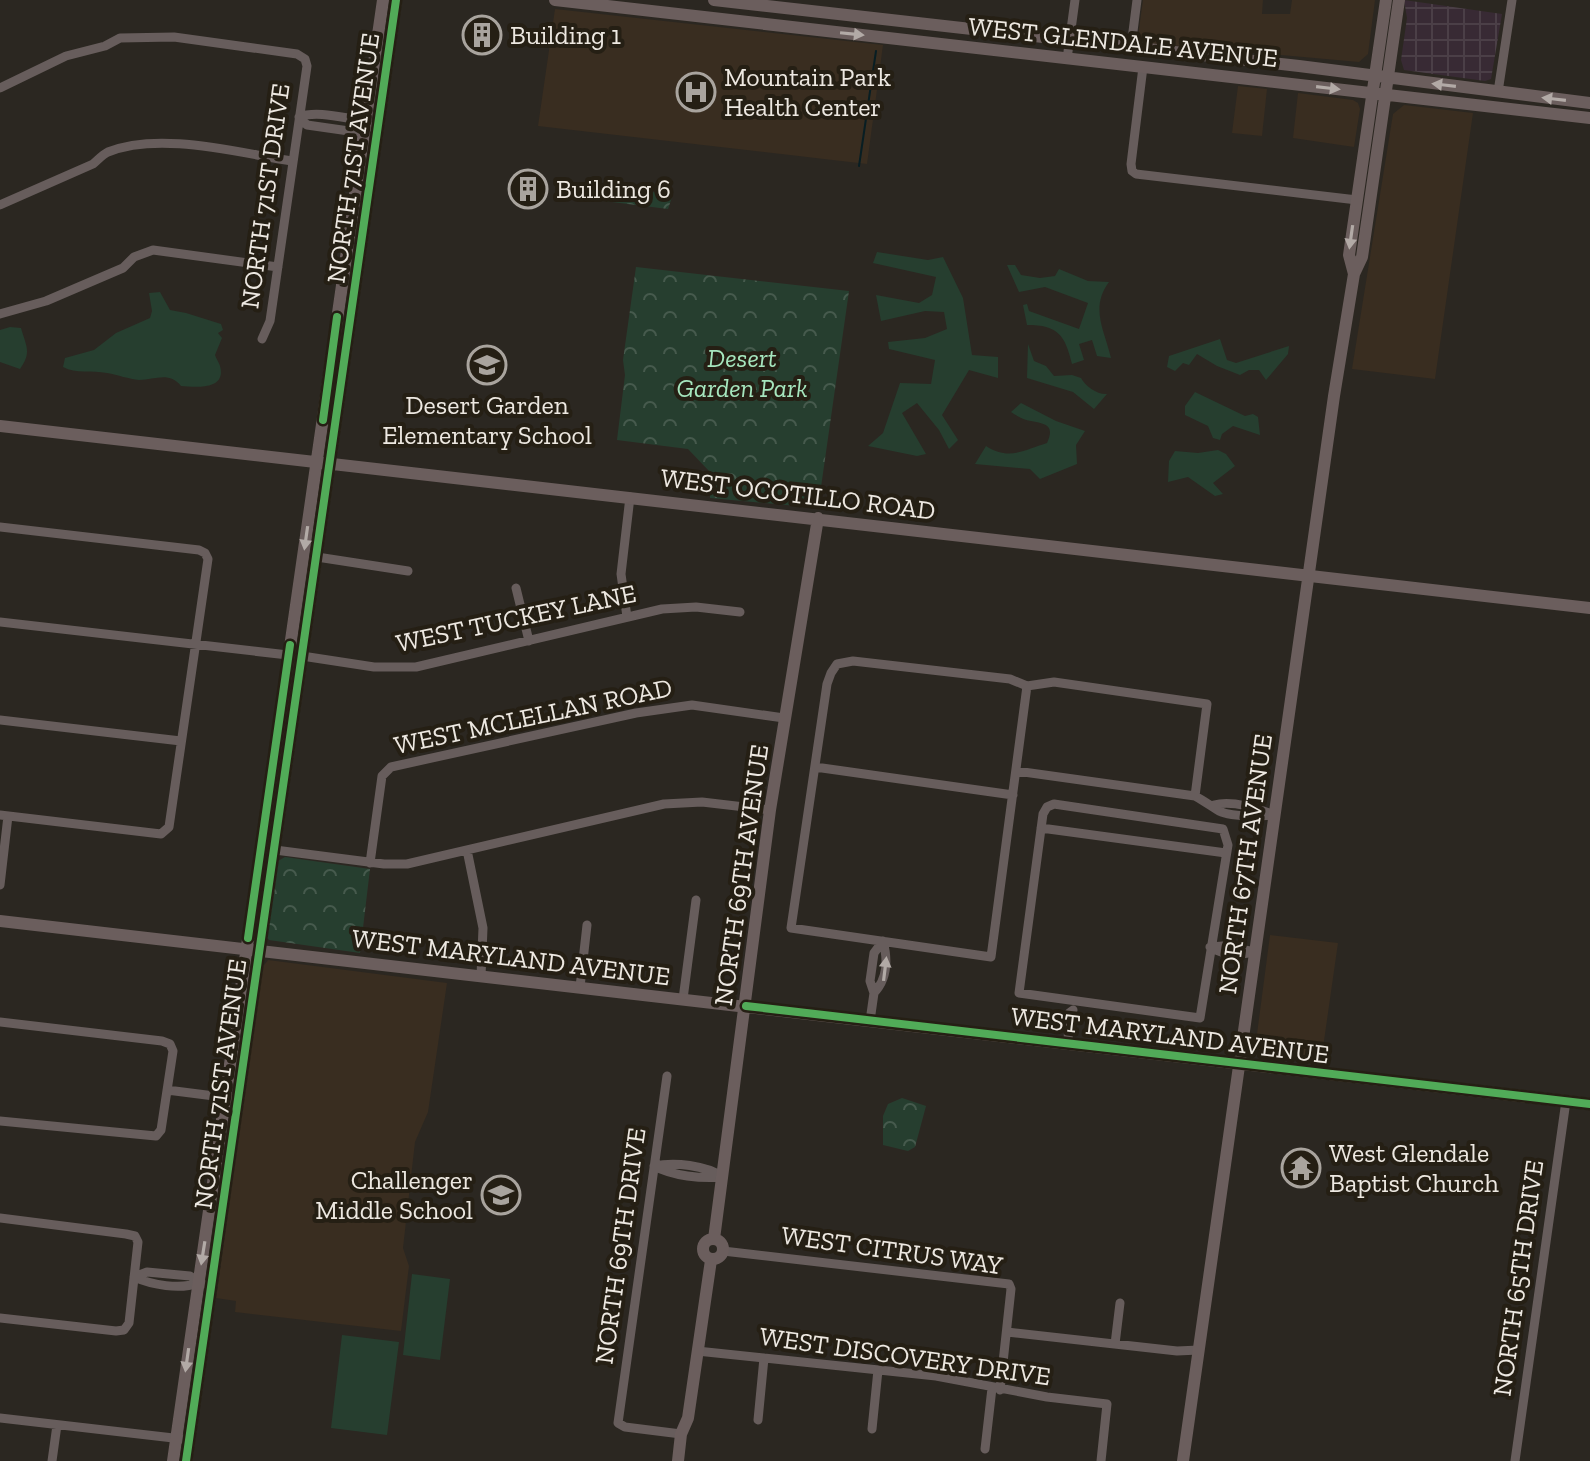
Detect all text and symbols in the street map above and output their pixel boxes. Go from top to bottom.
street label: WEST GLENDALE AVENUE [967,10,1279,74]
building icon: Building 1 [461,14,503,56]
place label: Building 1 [510,19,621,51]
one-way arrow [840,27,865,40]
street label: NORTH 71ST AVENUE [320,31,386,285]
place label: Mountain Park Health Center [724,61,892,123]
hospital icon: Mountain Park Health Center [675,71,717,113]
one-way arrow [1431,78,1456,91]
street label: NORTH 71ST DRIVE [233,81,297,311]
one-way arrow [1316,81,1341,94]
one-way arrow [1541,92,1566,105]
building icon: Building 6 [507,168,549,210]
place label: Building 6 [556,173,671,205]
one-way arrow [1344,225,1357,250]
park label: Desert Garden Park [676,342,808,404]
school or university icon: Desert Garden Elementary School [466,344,508,386]
place label: Desert Garden Elementary School [382,389,592,451]
street label: WEST OCOTILLO ROAD [659,461,937,527]
one-way arrow [299,526,312,551]
street label: WEST TUCKEY LANE [393,577,639,659]
street label: WEST MCLELLAN ROAD [391,671,675,761]
street label: NORTH 67TH AVENUE [1211,732,1279,996]
street label: NORTH 69TH AVENUE [707,742,775,1008]
street label: WEST MARYLAND AVENUE [350,922,672,992]
one-way arrow [879,956,892,981]
street label: NORTH 71ST AVENUE [187,957,253,1211]
street label: WEST MARYLAND AVENUE [1009,1000,1331,1070]
street label: NORTH 69TH DRIVE [588,1126,652,1366]
place label: West Glendale Baptist Church [1329,1137,1499,1199]
temple icon: West Glendale Baptist Church [1280,1147,1322,1189]
street label: NORTH 65TH DRIVE [1486,1158,1550,1398]
place label: Challenger Middle School [315,1164,473,1226]
school or university icon: Challenger Middle School [480,1174,522,1216]
street label: WEST CITRUS WAY [779,1219,1005,1281]
one-way arrow [196,1241,209,1266]
street label: WEST DISCOVERY DRIVE [757,1320,1053,1392]
one-way arrow [180,1348,193,1373]

